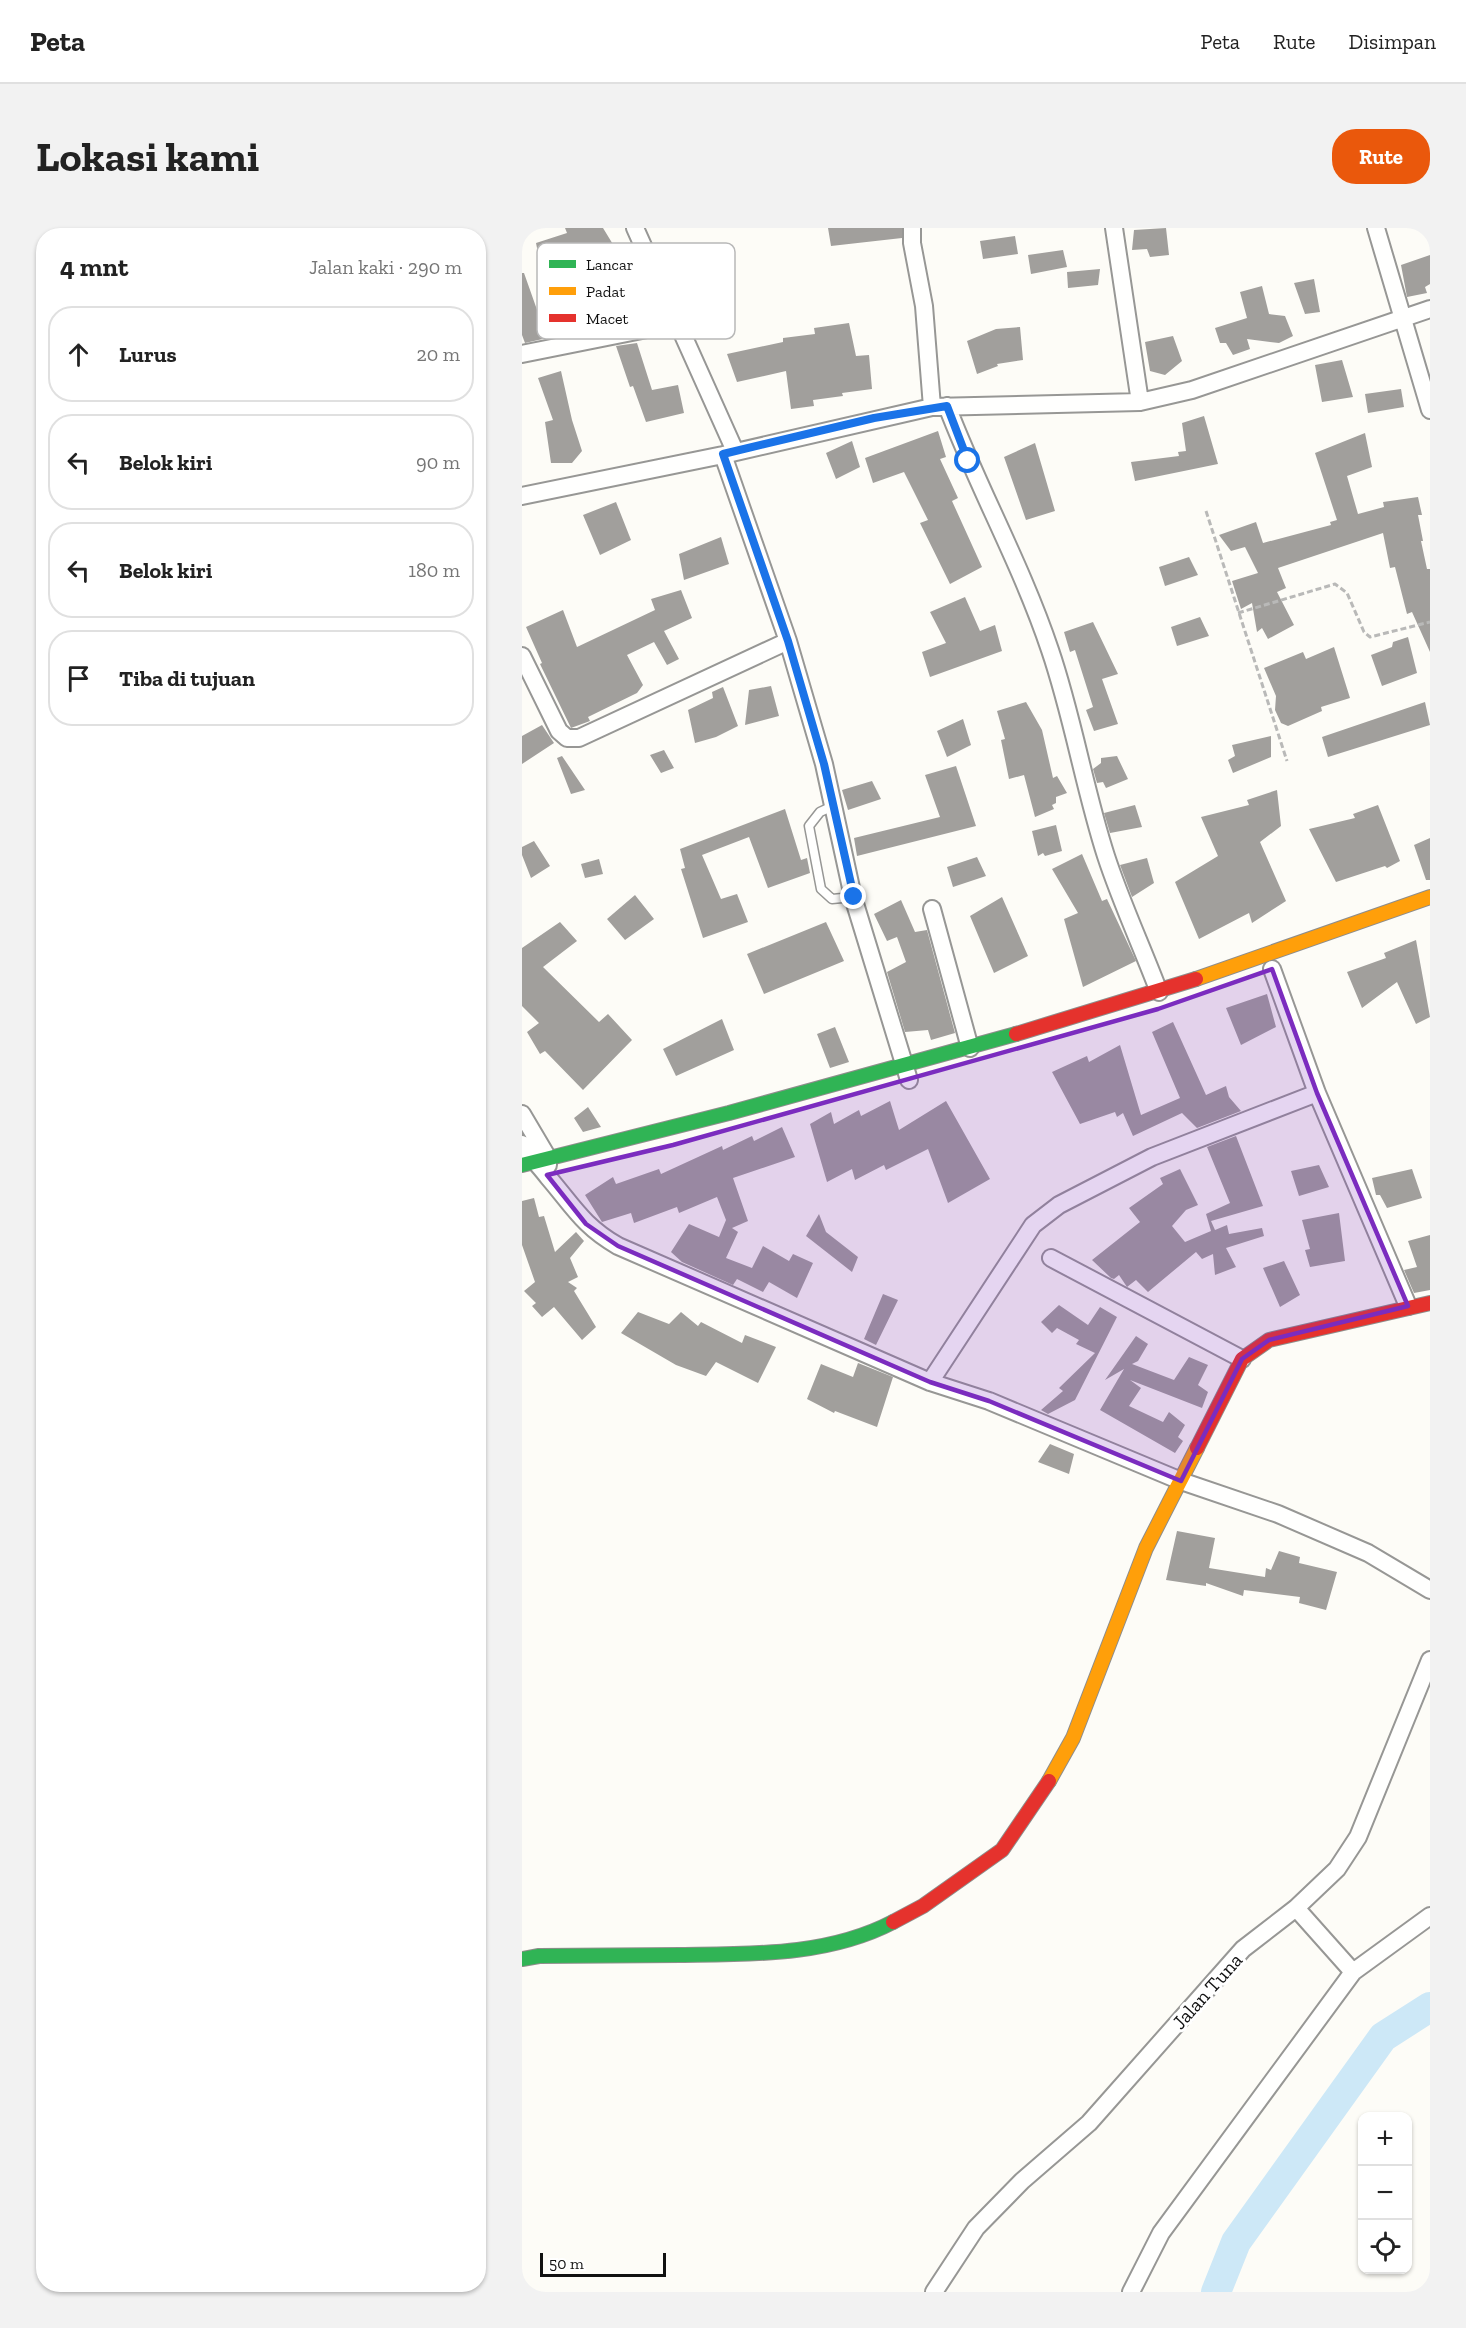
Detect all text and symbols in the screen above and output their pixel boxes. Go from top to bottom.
text: Peta [30,25,85,58]
text: Peta [1201,29,1240,54]
text: Rute [1273,29,1315,54]
text: Disimpan [1348,29,1436,54]
button: Rute [1332,129,1430,184]
text: Lokasi kami [36,131,259,182]
legend [537,243,735,339]
text: 4 mnt [60,251,128,283]
text: Jalan kaki · 290 m [309,255,462,279]
text: Lancar [586,255,634,274]
text: Padat [586,282,625,301]
text: Macet [586,309,629,328]
icon: ahead [62,338,95,371]
text: Lurus [119,341,177,368]
text: 20 m [416,342,460,366]
icon: left [62,446,95,479]
route start [954,447,980,473]
text: Belok kiri [119,449,212,476]
text: 90 m [416,450,460,474]
icon: left [62,554,95,587]
text: Belok kiri [119,557,212,584]
text: 180 m [408,558,460,582]
icon: arrive [62,662,95,695]
text: Tiba di tujuan [119,665,255,692]
route end [840,883,866,909]
street label: Jalan Tuna [1167,1948,1247,2034]
map controls [1358,2112,1412,2274]
button: + [1358,2112,1412,2166]
button: − [1358,2166,1412,2220]
button: locate [1358,2220,1412,2274]
scale bar [540,2250,666,2278]
text: 50 m [549,2254,584,2273]

